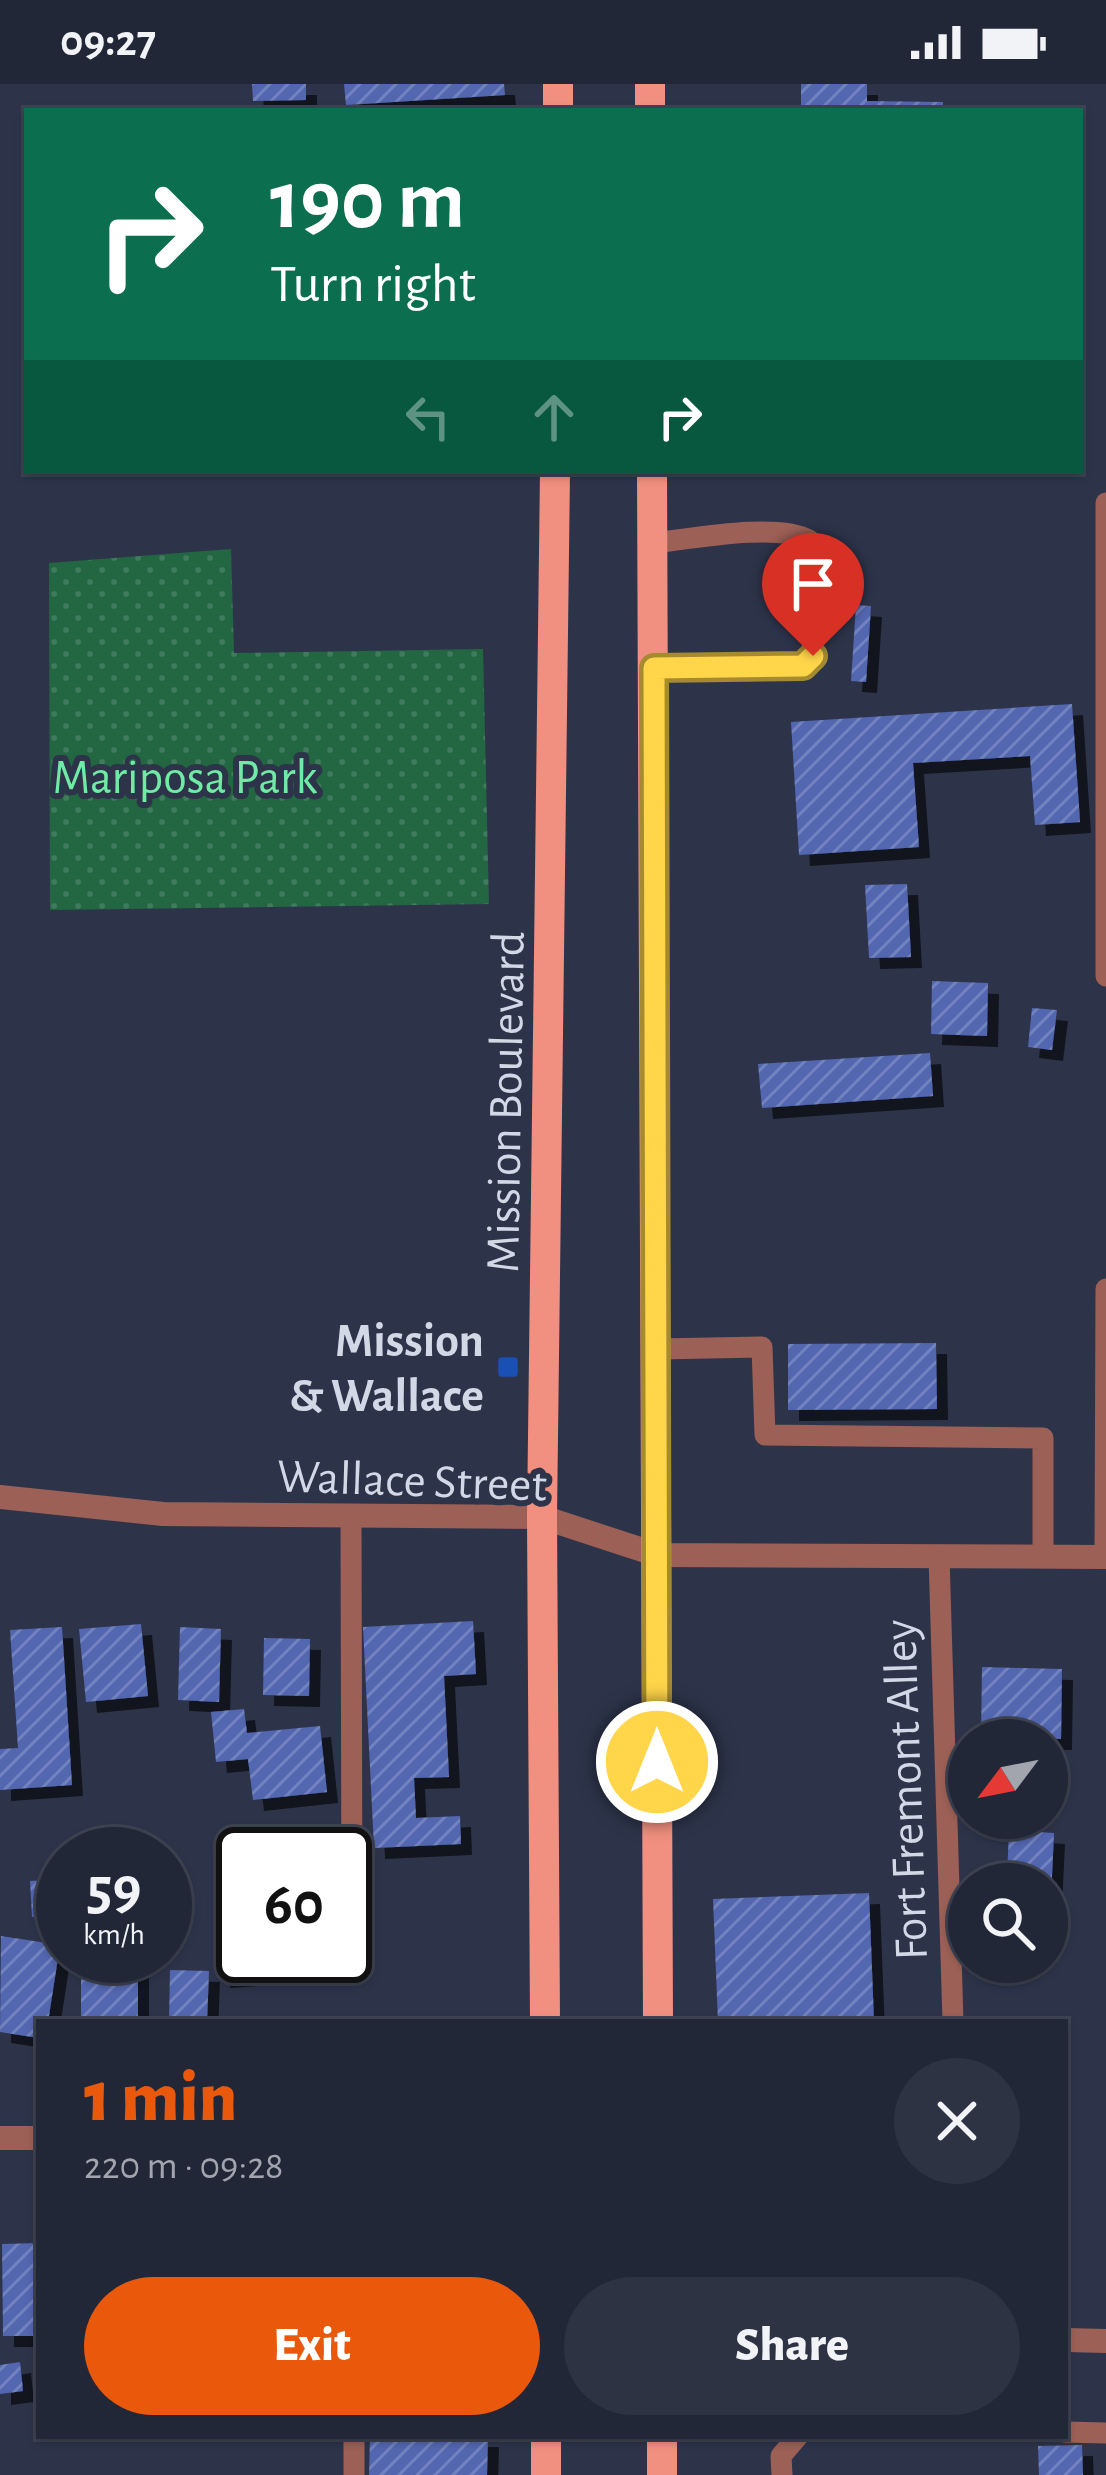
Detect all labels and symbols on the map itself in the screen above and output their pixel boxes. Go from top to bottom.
pin [762,533,864,656]
park label: Mariposa Park [53,755,318,803]
street label: Mission Boulevard [480,931,534,1273]
place label: Mission & Wallace [289,1318,484,1421]
marker: Mission & Wallace [495,1354,521,1380]
street label: Wallace Street [276,1453,548,1511]
street label: Fort Fremont Alley [877,1619,937,1961]
position arrow [594,1699,720,1825]
north arrow [948,1719,1068,1839]
speed limit sign: 60 [216,1827,372,1983]

